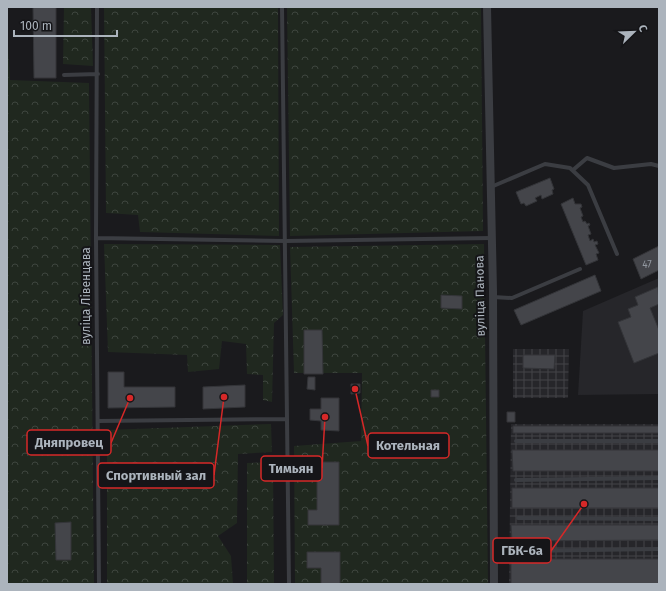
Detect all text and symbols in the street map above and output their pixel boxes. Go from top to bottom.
scale bar [14,12,117,38]
north arrow [614,12,654,52]
text: 100 m [20,19,52,33]
text: С [636,23,650,34]
street label: вуліца Лівенцава [79,247,93,345]
street label: вуліца Панова [472,255,488,337]
house number: 47 [642,259,652,271]
callout: Дняпровец [27,430,111,455]
callout: Котельная [368,433,449,458]
text: Дняпровец [34,435,103,450]
text: Котельная [376,438,440,453]
callout: Тимьян [261,456,322,481]
text: Тимьян [269,461,313,476]
callout: Спортивный зал [98,463,214,488]
text: Спортивный зал [106,468,206,483]
callout: ГБК-6а [493,538,551,563]
text: ГБК-6а [501,543,543,558]

